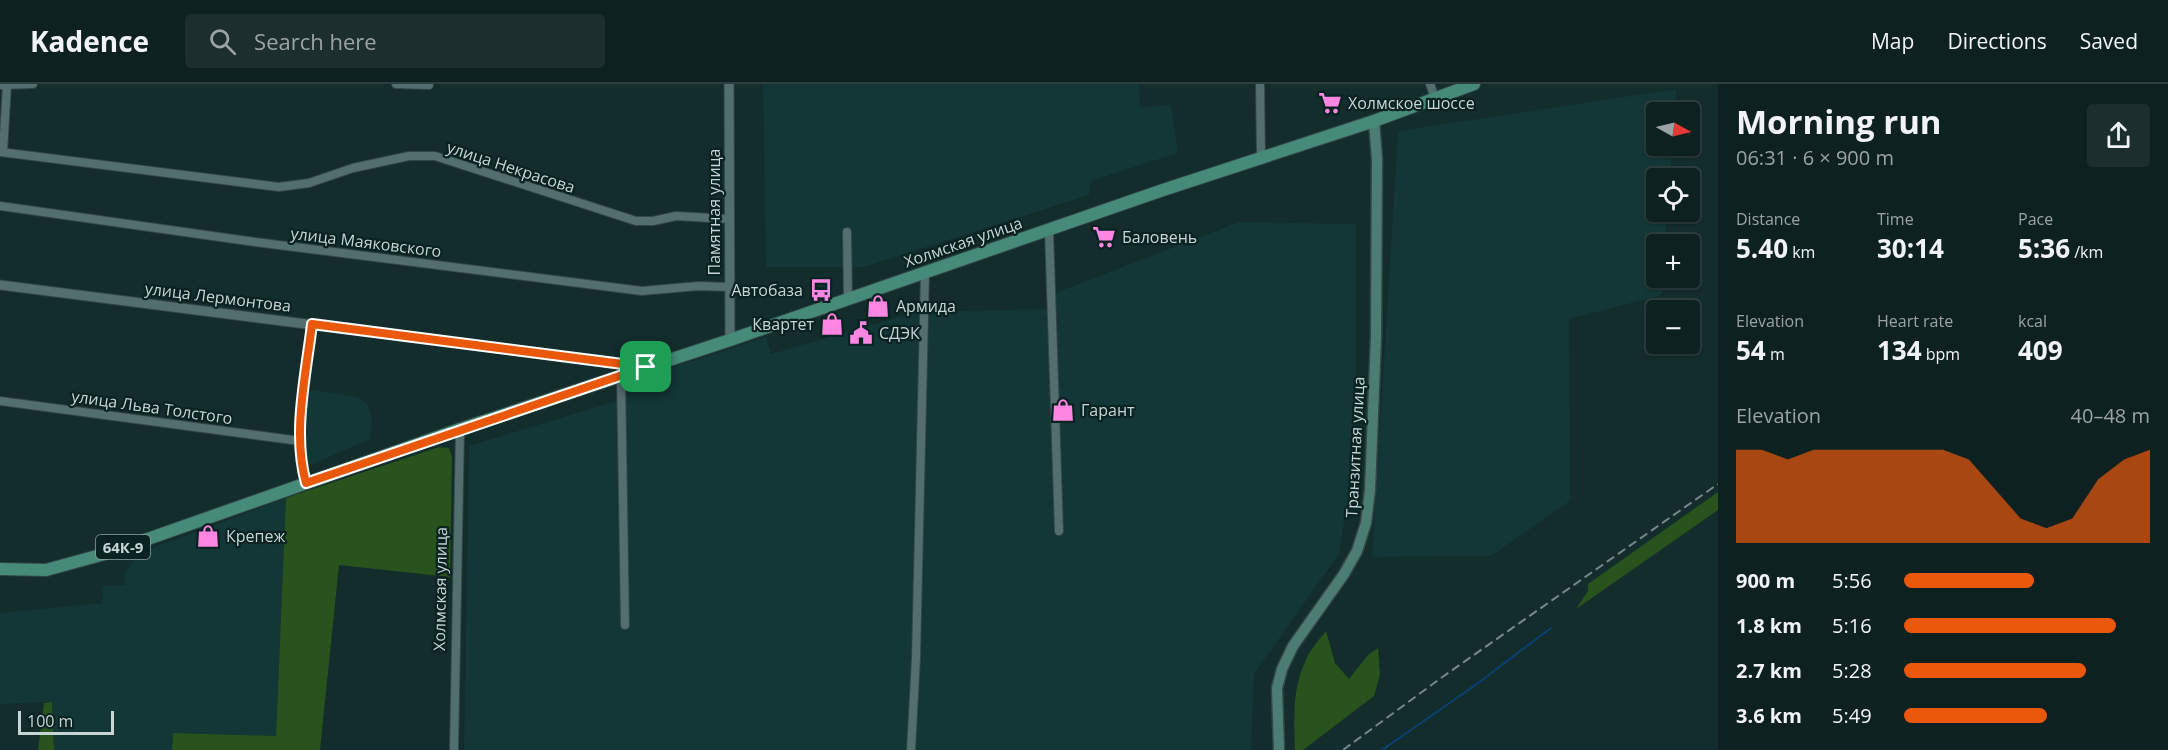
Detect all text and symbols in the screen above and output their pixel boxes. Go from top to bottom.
search box [185,14,605,68]
text: Kadence [30,22,149,60]
icon: search [206,25,239,58]
text: Search here [254,26,377,56]
text: Map [1871,27,1914,55]
text: Directions [1947,27,2047,55]
text: Saved [2080,27,2138,55]
supermarket icon: Холмское шоссе [1317,90,1343,116]
place label: Холмское шоссе [1348,92,1475,114]
text: Morning run [1736,99,1942,144]
north arrow [1646,102,1700,156]
map controls [1646,102,1700,354]
button: share [2087,104,2150,167]
street label: улица Некрасова [444,136,578,198]
text: 06:31 · 6 × 900 m [1736,144,1894,171]
street label: Памятная улица [703,149,725,275]
button: locate [1646,168,1700,222]
text: Distance [1736,208,1800,230]
text: Time [1877,208,1914,230]
text: Pace [2018,208,2053,230]
street label: Холмская улица [901,211,1025,273]
street label: улица Маяковского [289,222,443,262]
supermarket icon: Баловень [1091,224,1117,250]
place label: Баловень [1122,226,1197,248]
text: 5.40 [1736,230,1788,266]
text: 30:14 [1877,230,1944,266]
text: 5:36 [2018,230,2070,266]
button: + [1646,234,1700,288]
text: km [1788,241,1815,263]
text: /km [2070,241,2103,263]
street label: улица Лермонтова [144,277,292,317]
bus stop icon: Автобаза [808,277,834,303]
place label: Автобаза [732,279,803,301]
shop icon: Армида [865,293,891,319]
place label: Армида [896,295,956,317]
button: − [1646,300,1700,354]
text: Elevation [1736,310,1804,332]
text: Heart rate [1877,310,1953,332]
text: kcal [2018,310,2047,332]
shop icon: Квартет [819,311,845,337]
place label: Квартет [752,313,814,335]
public building icon: СДЭК [848,320,874,346]
place label: СДЭК [879,322,920,344]
text: 54 [1736,332,1766,368]
text: 134 [1877,332,1922,368]
text: 409 [2018,332,2063,368]
pin [620,341,671,392]
text: m [1766,343,1785,365]
text: bpm [1922,343,1960,365]
icon: arrive [629,350,662,383]
street label: Транзитная улица [1340,376,1370,518]
street label: улица Льва Толстого [70,385,234,429]
shop icon: Гарант [1050,397,1076,423]
place label: Гарант [1081,399,1135,421]
text: Elevation [1736,402,1821,429]
text: 40–48 m [2071,402,2150,429]
shop icon: Крепеж [195,523,221,549]
place label: Крепеж [226,525,285,547]
street label: Холмская улица [428,527,452,651]
road number: 64К-9 [96,535,150,559]
text: 900 m [1736,567,1795,594]
text: 5:56 [1832,567,1872,594]
text: 1.8 km [1736,612,1802,639]
text: 5:16 [1832,612,1872,639]
text: 2.7 km [1736,657,1802,684]
text: 5:28 [1832,657,1872,684]
text: 3.6 km [1736,702,1802,729]
text: 5:49 [1832,702,1872,729]
scale bar [18,708,114,736]
text: 100 m [27,710,73,732]

